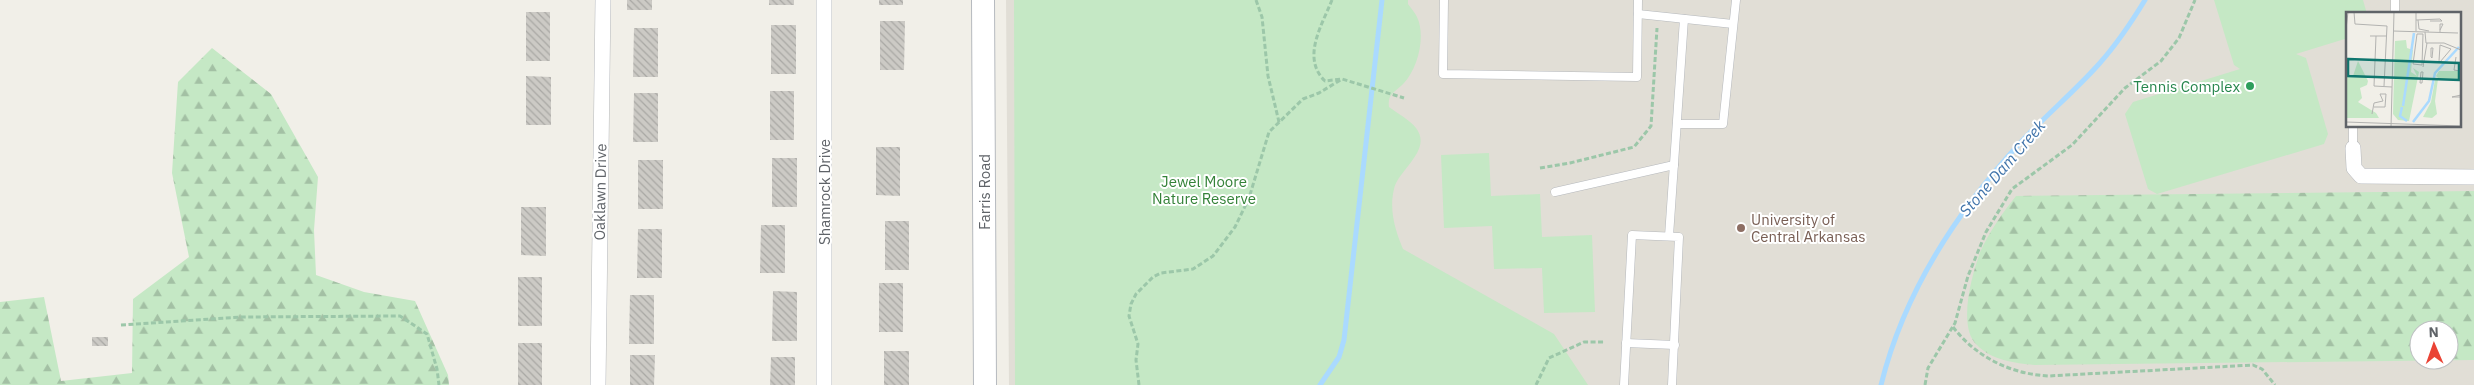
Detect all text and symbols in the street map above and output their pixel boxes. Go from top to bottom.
inset map [2346,12,2462,128]
place label: Tennis Complex [2133,77,2240,96]
marker: Tennis Complex [2244,80,2256,92]
water label: Stone Dam Creek [1955,115,2050,220]
street label: Shamrock Drive [815,139,834,245]
street label: Oaklawn Drive [590,143,610,241]
street label: Farris Road [975,154,994,230]
park label: Jewel Moore Nature Reserve [1152,172,1256,208]
place label: University of Central Arkansas [1751,210,1866,246]
marker: University of Central Arkansas [1735,222,1747,234]
north arrow [2409,320,2459,370]
text: N [2428,323,2439,341]

